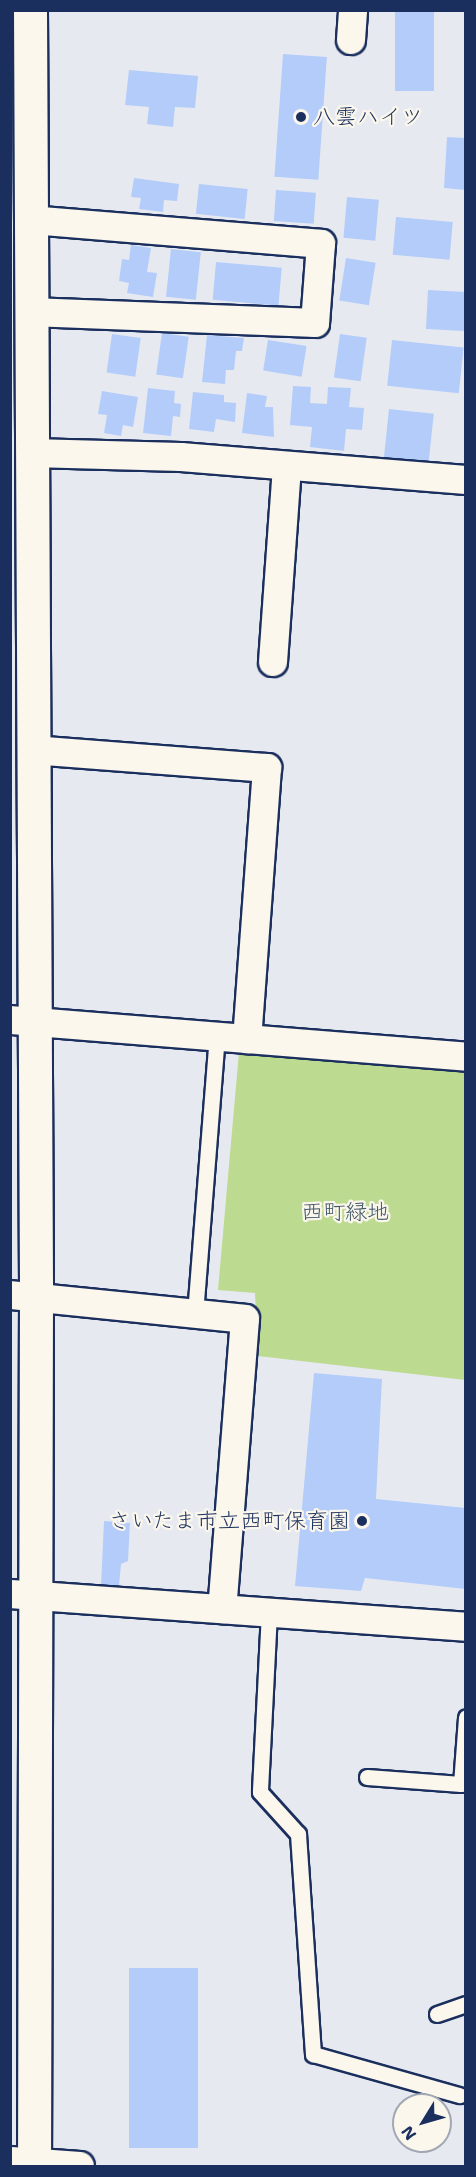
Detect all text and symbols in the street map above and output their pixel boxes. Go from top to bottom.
place label: 八雲ハイツ [313,104,423,130]
marker: 八雲ハイツ [294,110,308,124]
park label: 西町緑地 [301,1199,389,1225]
place label: さいたま市立西町保育園 [108,1508,350,1534]
marker: さいたま市立西町保育園 [355,1514,369,1528]
north arrow [392,2093,452,2153]
text: N [397,2122,421,2144]

